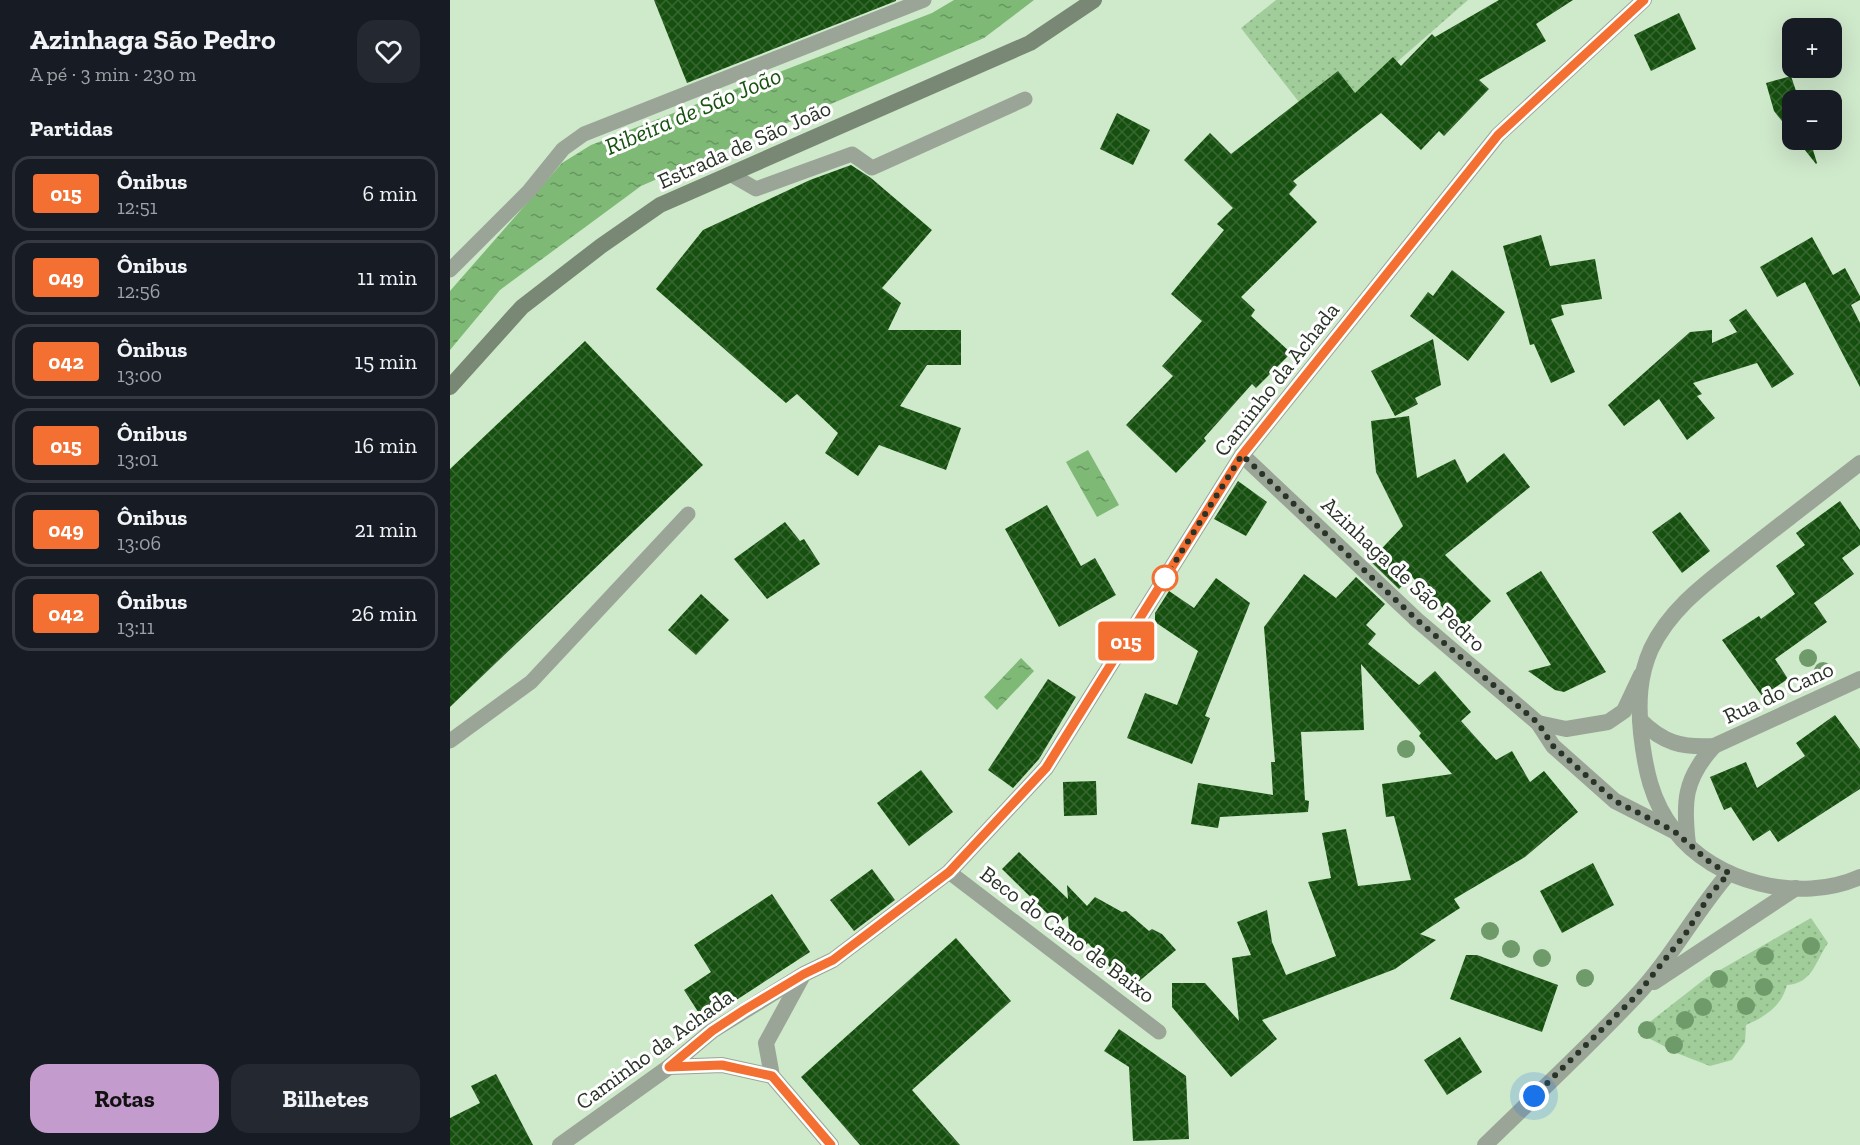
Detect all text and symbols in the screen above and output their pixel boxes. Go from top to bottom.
map controls [1782,18,1842,150]
button: + [1782,18,1842,78]
button: heart [357,20,420,83]
text: Azinhaga São Pedro [30,23,276,56]
water label: Ribeira de São João [600,60,785,161]
text: A pé · 3 min · 230 m [30,62,196,86]
button: − [1782,90,1842,150]
street label: Estrada de São João [653,94,835,195]
text: Partidas [30,115,113,142]
text: Ônibus [117,168,187,195]
text: 6 min [363,180,417,207]
text: 015 [50,181,82,206]
text: 12:51 [117,195,157,219]
text: Ônibus [117,252,187,279]
text: 11 min [357,264,417,291]
text: 049 [48,265,84,290]
text: 12:56 [117,279,160,303]
street label: Caminho da Achada [1208,297,1345,462]
text: Ônibus [117,336,187,363]
text: 15 min [355,348,417,375]
text: 042 [48,349,84,374]
text: 13:00 [117,363,162,387]
text: Ônibus [117,420,187,447]
text: 16 min [354,432,417,459]
text: 015 [50,433,82,458]
text: 13:01 [117,447,158,471]
street label: Azinhaga de São Pedro [1316,491,1491,658]
text: Ônibus [117,504,187,531]
text: 21 min [354,516,417,543]
text: 049 [48,517,84,542]
text: 13:06 [117,531,161,555]
unlabelled marker [1152,565,1178,591]
text: Ônibus [117,588,187,615]
text: 26 min [351,600,417,627]
text: 042 [48,601,84,626]
text: 13:11 [117,615,154,639]
line badge: 015 [1092,622,1160,660]
text: 015 [1110,629,1142,654]
street label: Rua do Cano [1719,655,1838,730]
street label: Beco do Cano de Baixo [975,860,1160,1009]
street label: Caminho da Achada [570,983,739,1116]
button: Rotas [30,1064,219,1133]
button: Bilhetes [231,1064,420,1133]
your location [1519,1081,1549,1111]

